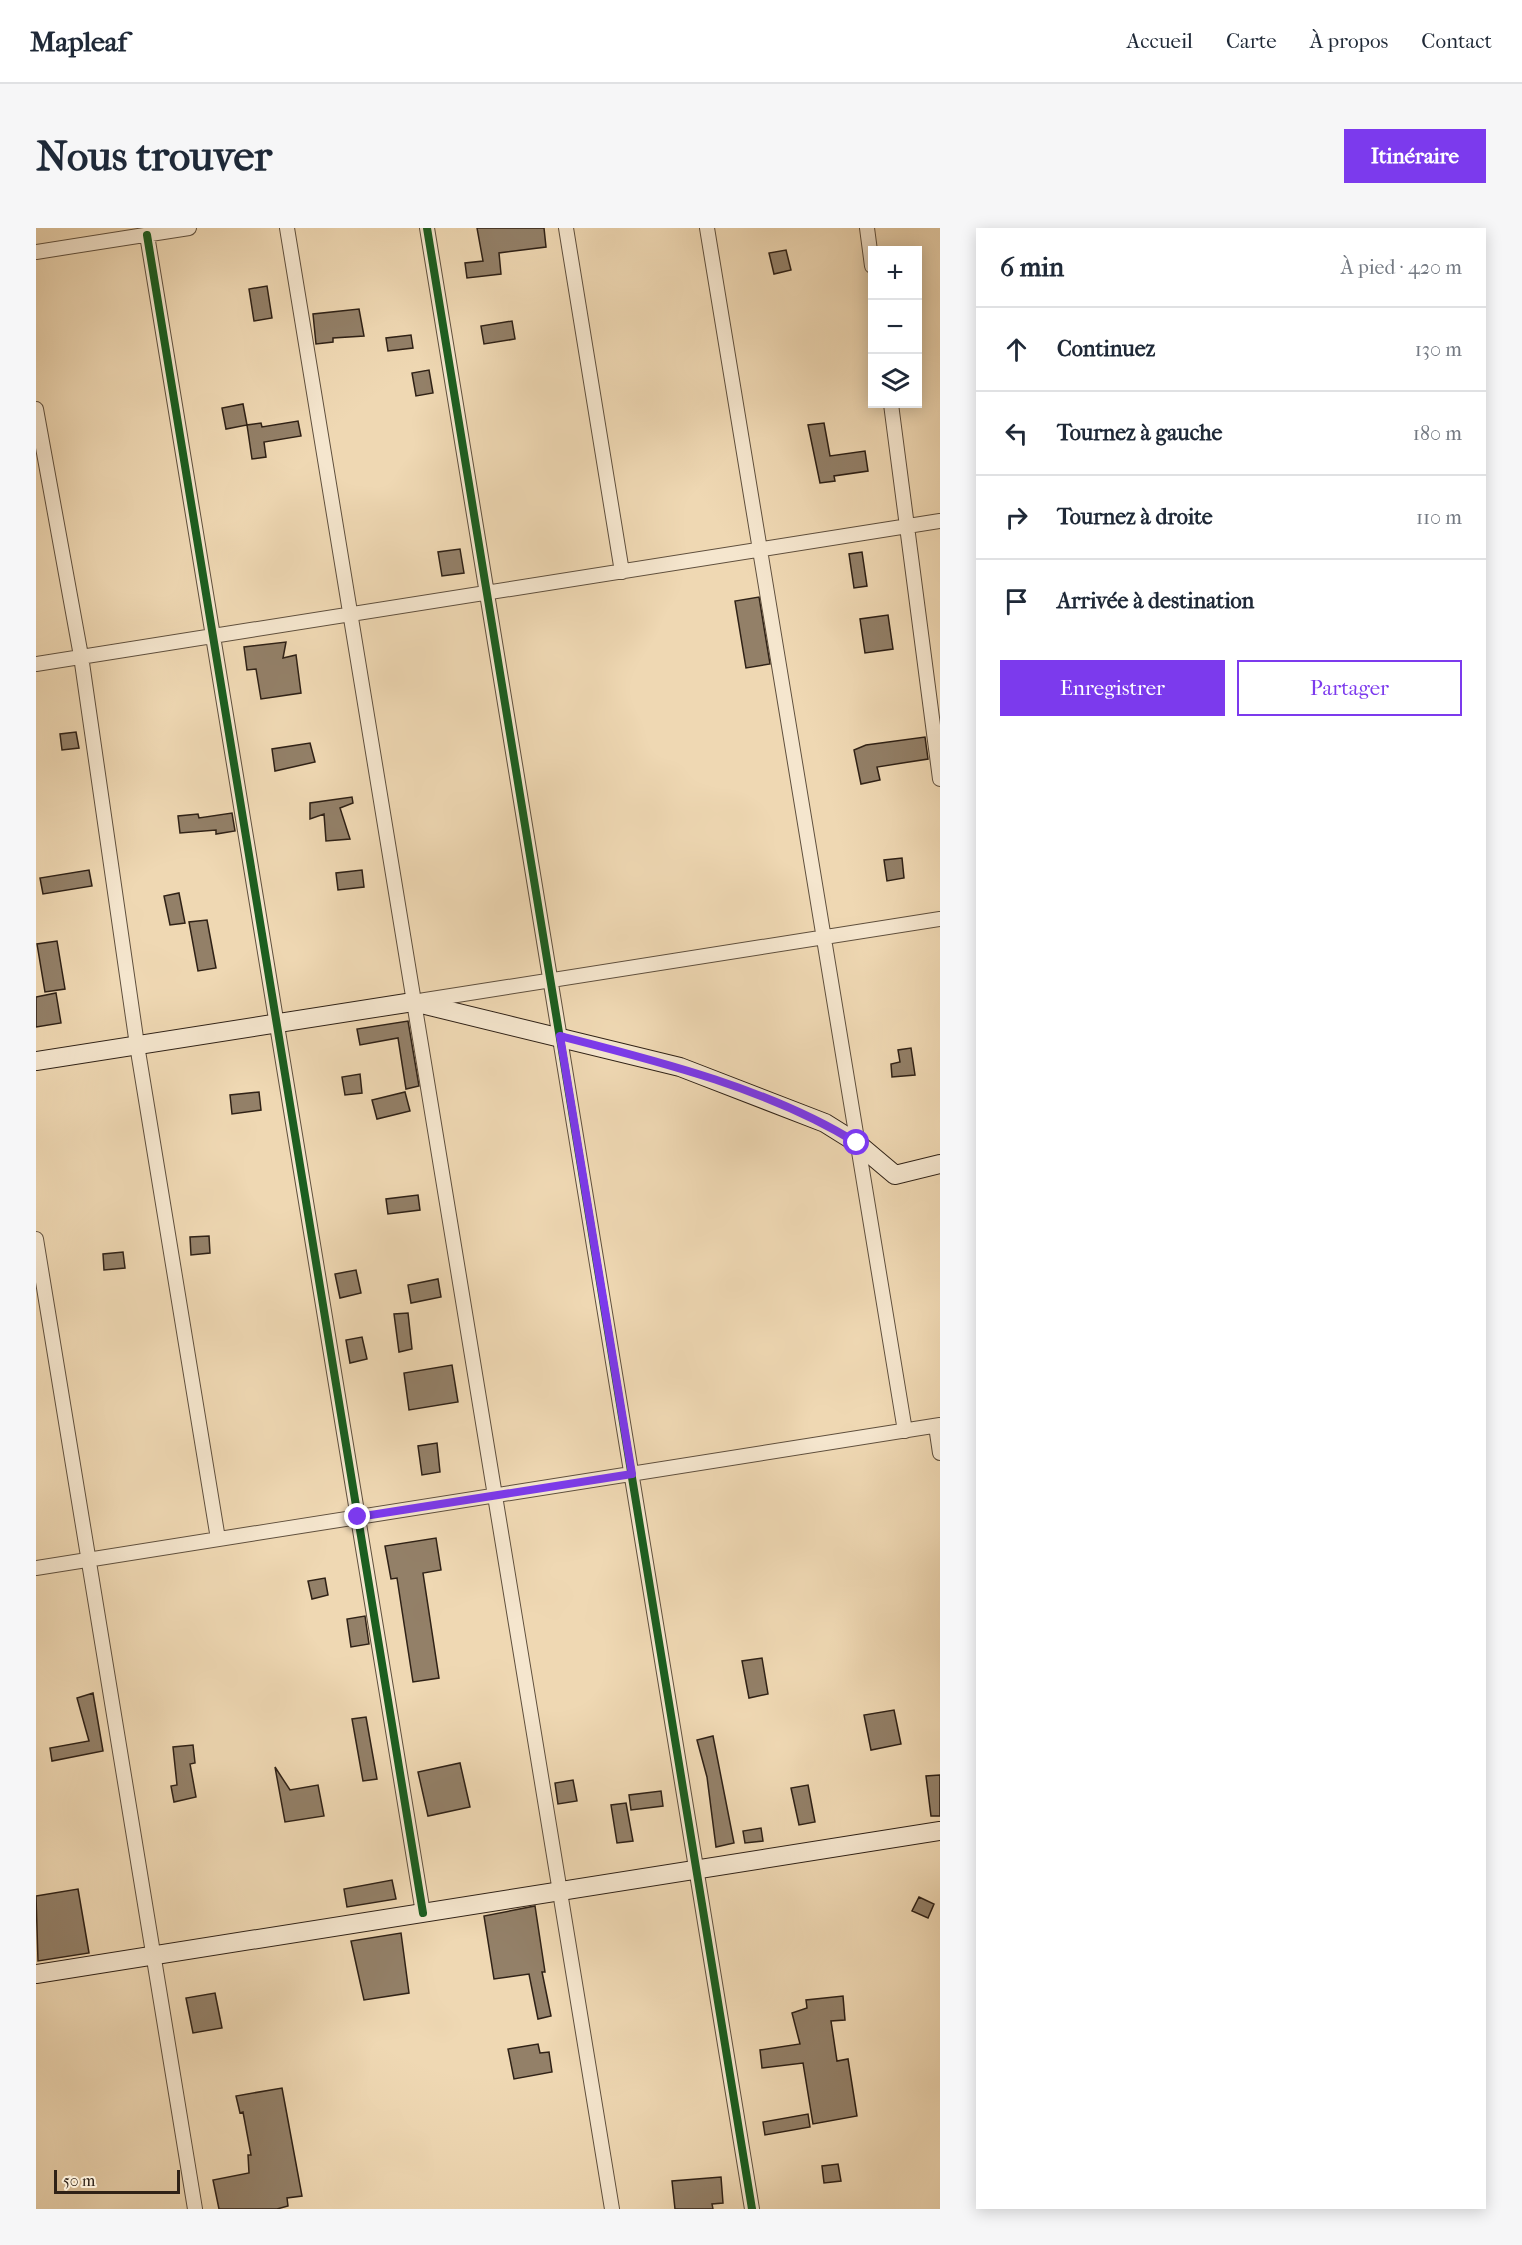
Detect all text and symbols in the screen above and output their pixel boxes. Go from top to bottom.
text: Mapleaf [30,25,127,58]
text: Accueil [1127,29,1193,53]
text: Carte [1226,29,1277,53]
text: À propos [1310,29,1388,53]
text: Contact [1421,29,1492,53]
button: Itinéraire [1344,129,1486,183]
text: Nous trouver [36,132,272,181]
map controls [868,246,922,408]
button: + [868,246,922,300]
text: 6 min [1000,252,1064,283]
text: À pied · 420 m [1341,256,1462,279]
button: − [868,300,922,354]
icon: ahead [1000,333,1033,366]
text: Continuez [1057,336,1155,362]
text: 130 m [1415,338,1462,361]
button: layers [868,354,922,408]
icon: left [1000,417,1033,450]
text: Tournez à gauche [1057,420,1222,446]
text: 180 m [1413,422,1462,445]
icon: right [1000,501,1033,534]
text: Tournez à droite [1057,504,1213,530]
text: 110 m [1416,506,1462,529]
icon: arrive [1000,585,1033,618]
text: Arrivée à destination [1057,588,1254,614]
button: Enregistrer [1000,660,1225,716]
button: Partager [1237,660,1462,716]
route start [843,1129,869,1155]
route end [344,1503,370,1529]
scale bar [54,2167,180,2194]
text: 50 m [63,2171,95,2190]

